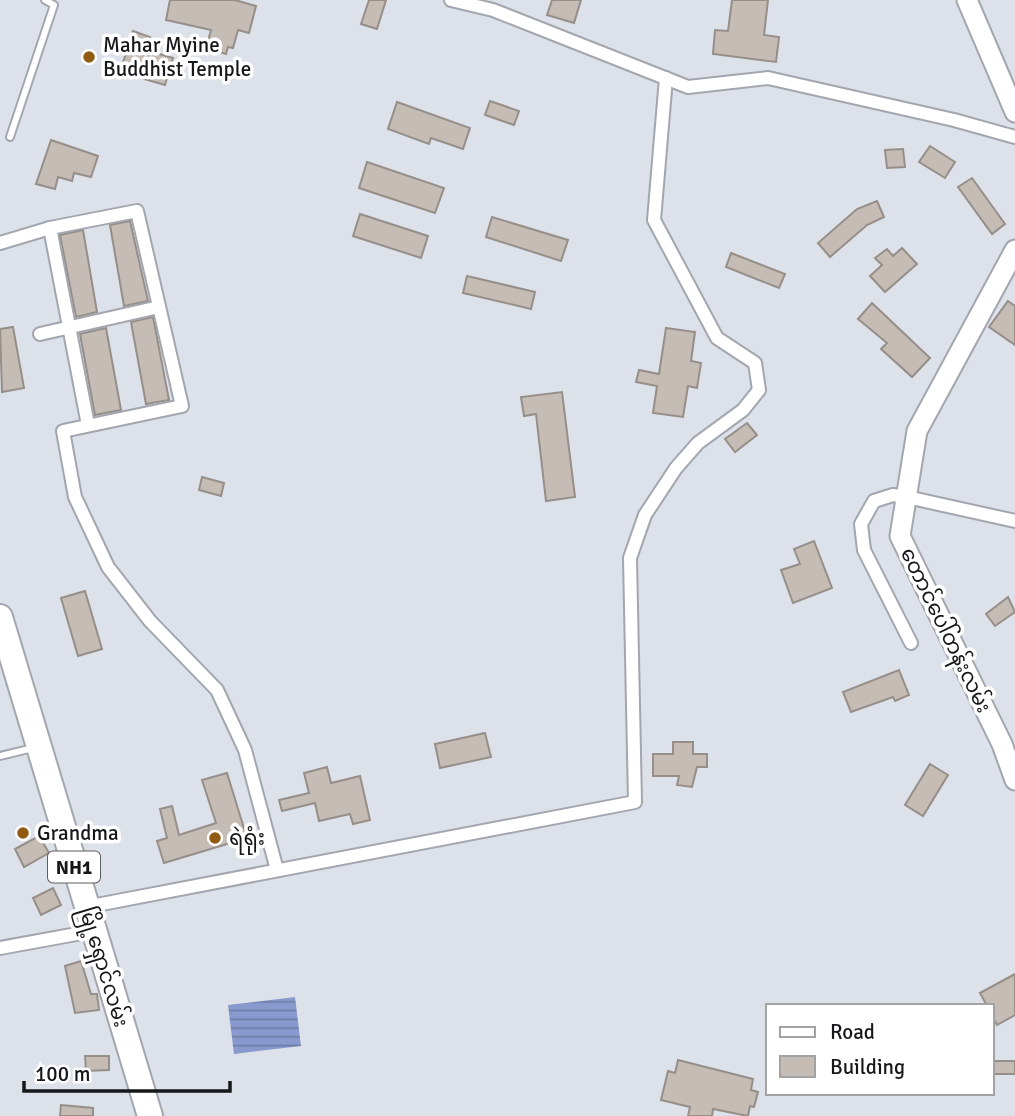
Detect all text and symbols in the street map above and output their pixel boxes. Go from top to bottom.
place label: Mahar Myine Buddhist Temple [103,32,251,82]
marker: Mahar Myine Buddhist Temple [81,49,97,65]
street label: တောင်ပေါ်တန်းလမ်း [891,542,1000,719]
place label: Grandma [37,820,119,846]
marker: Grandma [15,825,31,841]
place label: ရဲရုံး [229,825,265,855]
marker: ရဲရုံး [207,830,223,846]
road number: NH1 [48,852,100,882]
street label: မြို့ရှောင်လမ်း [70,903,137,1031]
legend [766,1004,994,1095]
text: Road [830,1019,875,1045]
scale bar [24,1050,231,1094]
text: Building [830,1054,905,1080]
text: 100 m [35,1061,90,1087]

